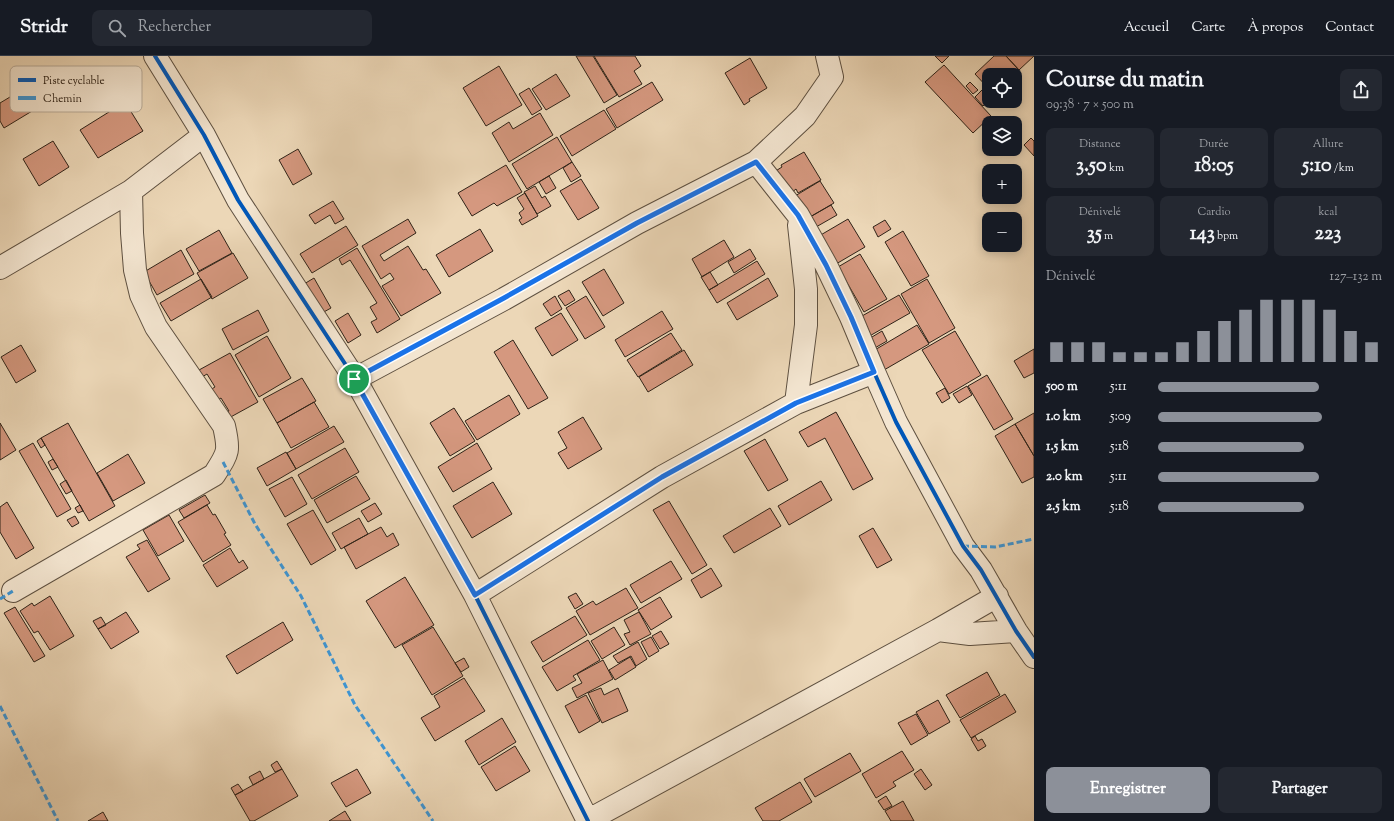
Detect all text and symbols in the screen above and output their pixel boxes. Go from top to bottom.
search box [92,10,372,46]
text: Stridr [20,14,68,41]
icon: search [106,17,128,39]
text: Rechercher [138,17,211,38]
text: Accueil [1124,18,1169,38]
text: Carte [1191,18,1225,38]
text: À propos [1247,18,1303,38]
text: Contact [1325,18,1374,38]
text: Course du matin [1046,65,1204,97]
legend [10,66,142,112]
map controls [982,68,1022,252]
button: locate [982,68,1022,108]
button: share [1340,69,1382,111]
text: Piste cyclable [43,73,105,89]
text: Chemin [43,91,83,107]
text: 09:38 · 7 × 500 m [1046,96,1134,114]
button: layers [982,116,1022,156]
text: Distance [1079,136,1121,152]
text: Durée [1199,136,1229,152]
text: Allure [1313,136,1343,152]
text: 3.50 [1076,152,1107,181]
text: 18:05 [1194,152,1234,181]
text: 5:10 [1302,152,1332,181]
text: km [1107,160,1124,176]
text: /km [1332,160,1354,176]
button: + [982,164,1022,204]
text: Dénivelé [1079,204,1121,220]
text: Cardio [1197,204,1231,220]
text: kcal [1319,204,1337,220]
button: − [982,212,1022,252]
text: 35 [1087,220,1102,249]
text: 143 [1190,220,1215,249]
text: 223 [1315,220,1341,249]
text: m [1102,228,1113,244]
text: bpm [1215,228,1238,244]
text: Dénivelé [1046,268,1096,286]
text: 127–132 m [1330,268,1382,286]
pin [337,362,371,396]
icon: arrive [343,368,365,390]
text: 500 m [1046,378,1078,396]
text: 5:11 [1110,378,1127,396]
text: 1.0 km [1046,408,1081,426]
text: 5:09 [1110,408,1131,426]
text: 1.5 km [1046,438,1079,456]
text: 5:18 [1110,438,1129,456]
text: 2.0 km [1046,468,1083,486]
text: 5:11 [1110,468,1127,486]
text: 2.5 km [1046,498,1080,516]
text: 5:18 [1110,498,1129,516]
button: Enregistrer [1046,767,1210,813]
button: Partager [1218,767,1382,813]

